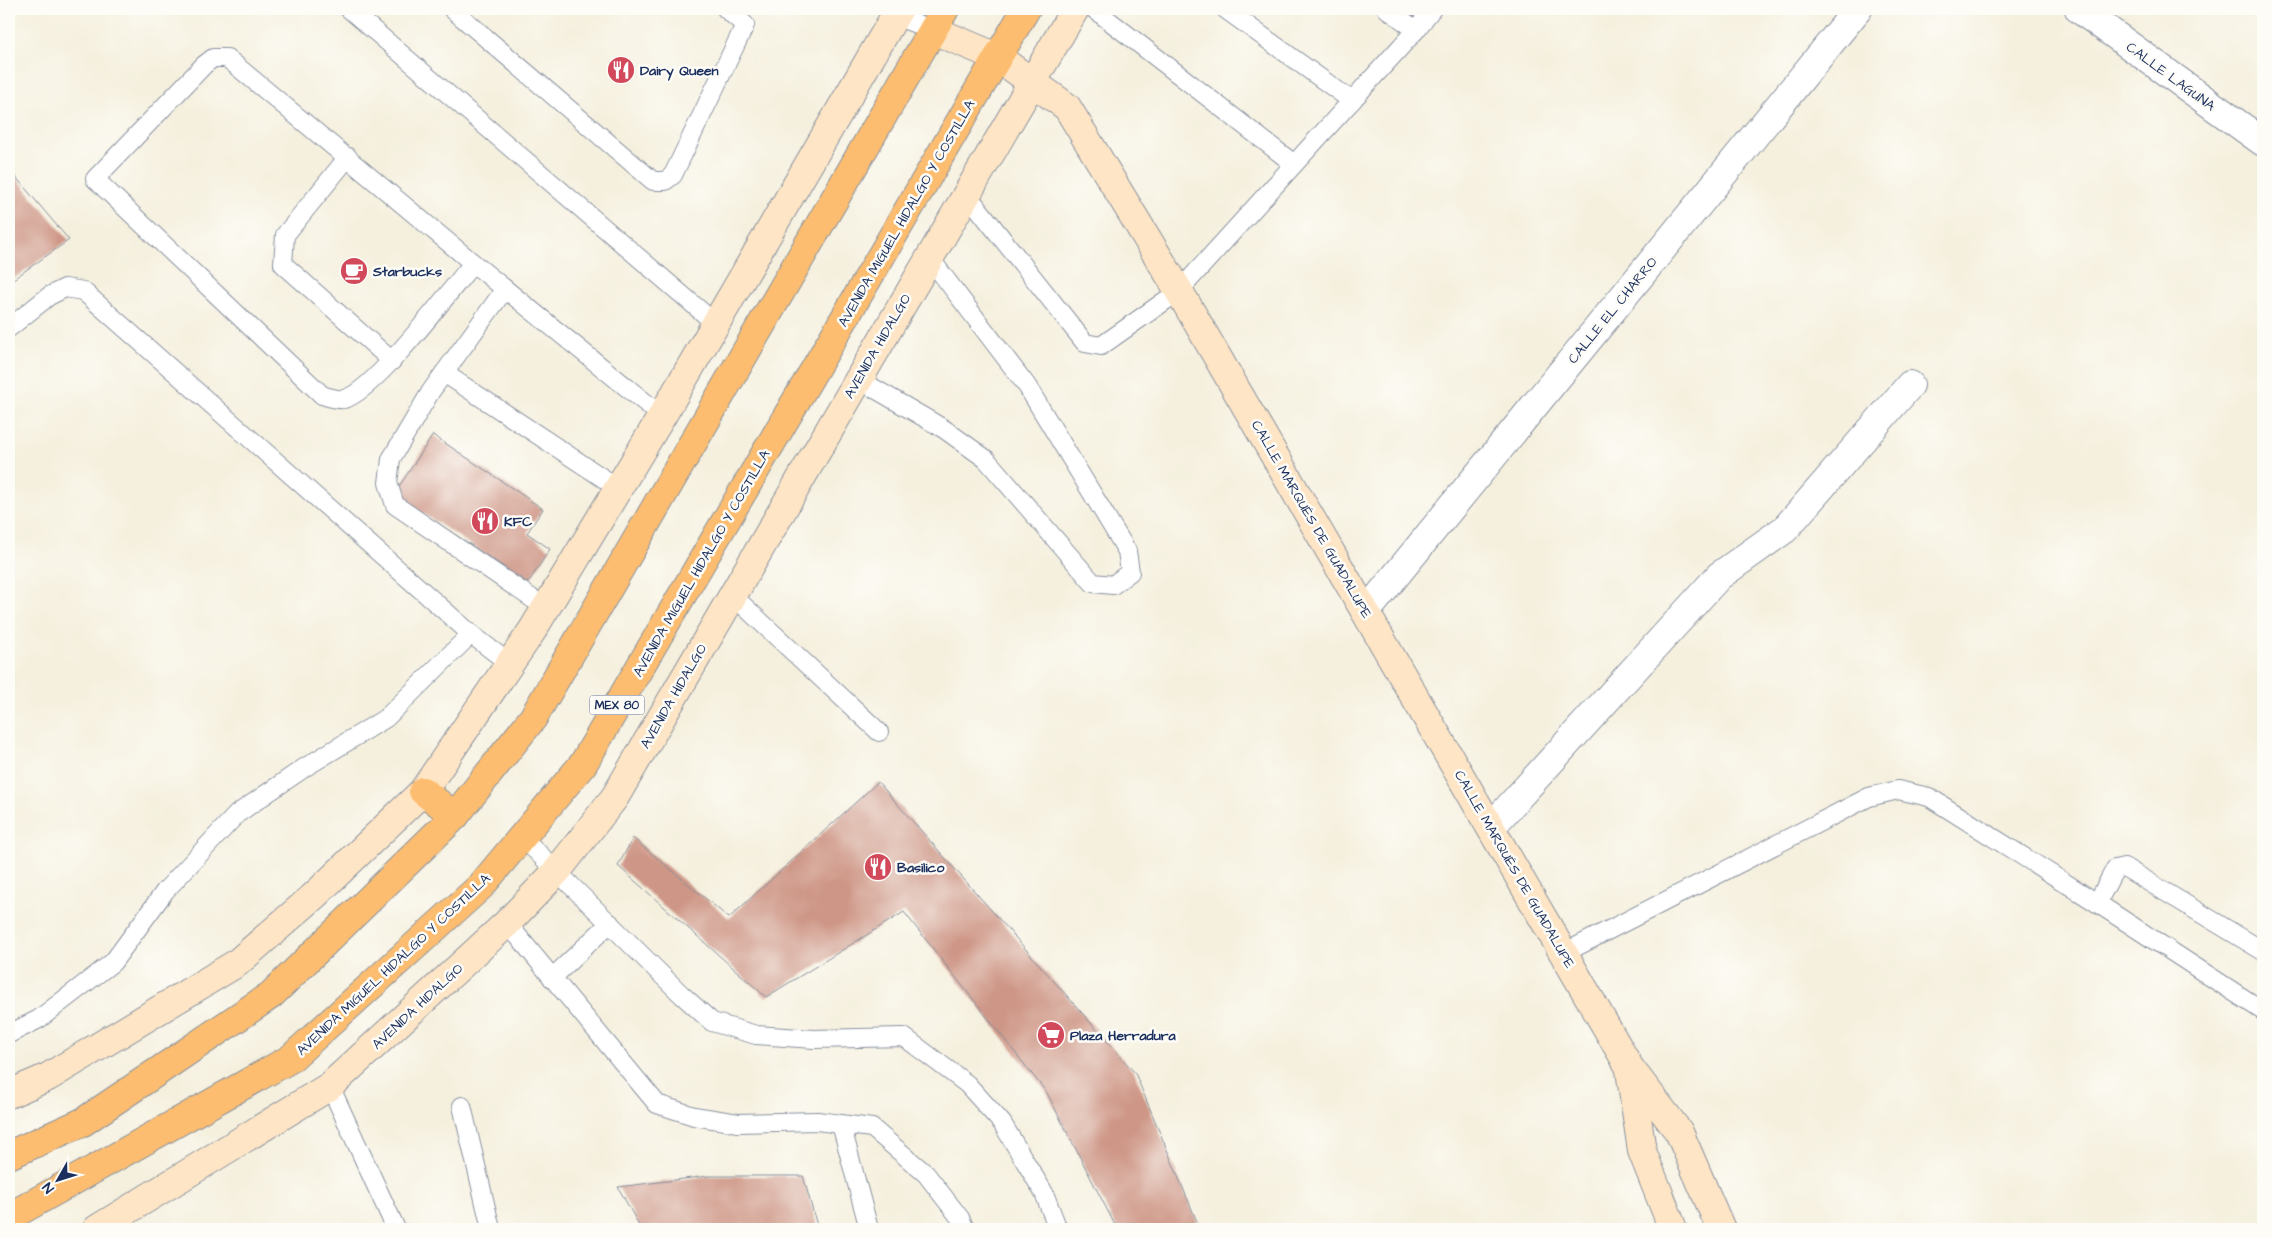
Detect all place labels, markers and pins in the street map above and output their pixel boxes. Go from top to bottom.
restaurant icon: Dairy Queen [606,55,636,85]
place label: Dairy Queen [640,61,719,81]
cafe icon: Starbucks [339,256,369,286]
place label: Starbucks [372,262,442,282]
restaurant icon: KFC [470,506,500,536]
place label: KFC [504,512,532,532]
restaurant icon: Basilico [863,852,893,882]
place label: Basilico [897,858,944,878]
supermarket icon: Plaza Herradura [1036,1020,1066,1050]
place label: Plaza Herradura [1070,1026,1177,1046]

